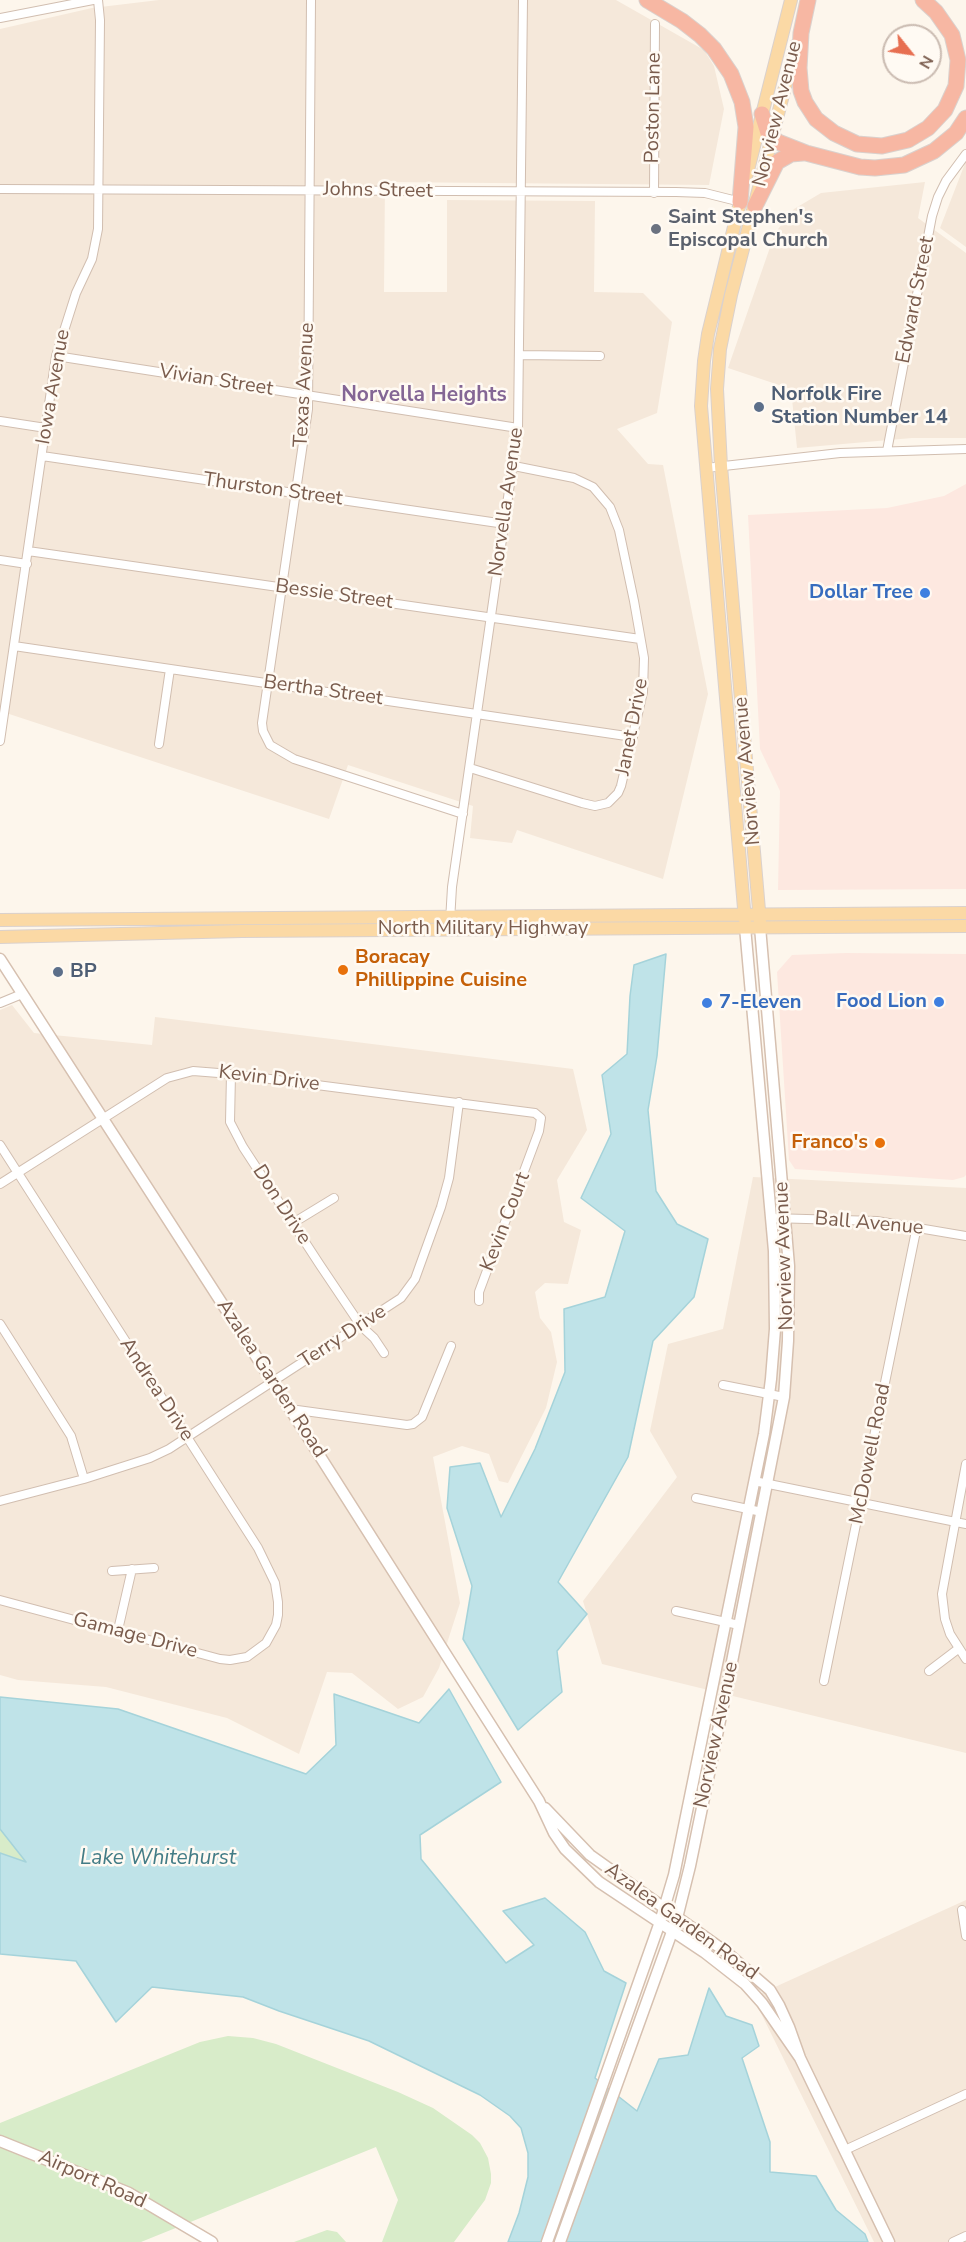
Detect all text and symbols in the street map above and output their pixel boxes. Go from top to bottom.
north arrow [882,24,942,84]
street label: Norview Avenue [748,39,808,189]
text: N [913,51,938,73]
street label: Poston Lane [641,52,667,164]
street label: Johns Street [323,178,433,204]
place label: Saint Stephen's Episcopal Church [668,206,828,253]
marker: Saint Stephen's Episcopal Church [649,222,663,236]
street label: Edward Street [892,234,940,366]
street label: Texas Avenue [290,322,320,448]
street label: Iowa Avenue [32,328,76,446]
street label: Vivian Street [157,360,275,402]
district label: Norvella Heights [341,383,507,409]
place label: Norfolk Fire Station Number 14 [771,383,948,430]
marker: Norfolk Fire Station Number 14 [752,400,766,414]
street label: Norvella Avenue [485,426,529,578]
street label: Thurston Street [202,468,344,512]
street label: Bessie Street [274,575,394,615]
place label: Dollar Tree [809,581,913,605]
marker: Dollar Tree [918,586,932,600]
street label: Bertha Street [262,671,384,711]
street label: Janet Drive [612,676,654,778]
street label: Norview Avenue [730,696,766,846]
street label: North Military Highway [378,917,588,941]
place label: Boracay Phillippine Cuisine [355,946,527,993]
place label: BP [70,960,97,984]
marker: Boracay Phillippine Cuisine [336,963,350,977]
marker: BP [51,965,65,979]
place label: Food Lion [836,990,927,1014]
place label: 7-Eleven [719,991,801,1015]
marker: Food Lion [932,995,946,1009]
marker: 7-Eleven [700,996,714,1010]
street label: Kevin Drive [217,1061,321,1097]
place label: Franco's [791,1131,868,1155]
marker: Franco's [873,1136,887,1150]
street label: Don Drive [246,1161,316,1249]
street label: Kevin Court [476,1169,536,1275]
street label: Norview Avenue [770,1181,800,1331]
street label: Ball Avenue [814,1207,924,1241]
street label: Azalea Garden Road [211,1295,331,1463]
street label: Terry Drive [295,1300,391,1374]
street label: Andrea Drive [114,1334,198,1446]
street label: McDowell Road [846,1382,896,1526]
street label: Gamage Drive [70,1608,200,1664]
street label: Norview Avenue [690,1660,744,1810]
water label: Lake Whitehurst [80,1846,236,1872]
street label: Azalea Garden Road [600,1858,762,1986]
street label: Airport Road [34,2146,150,2214]

